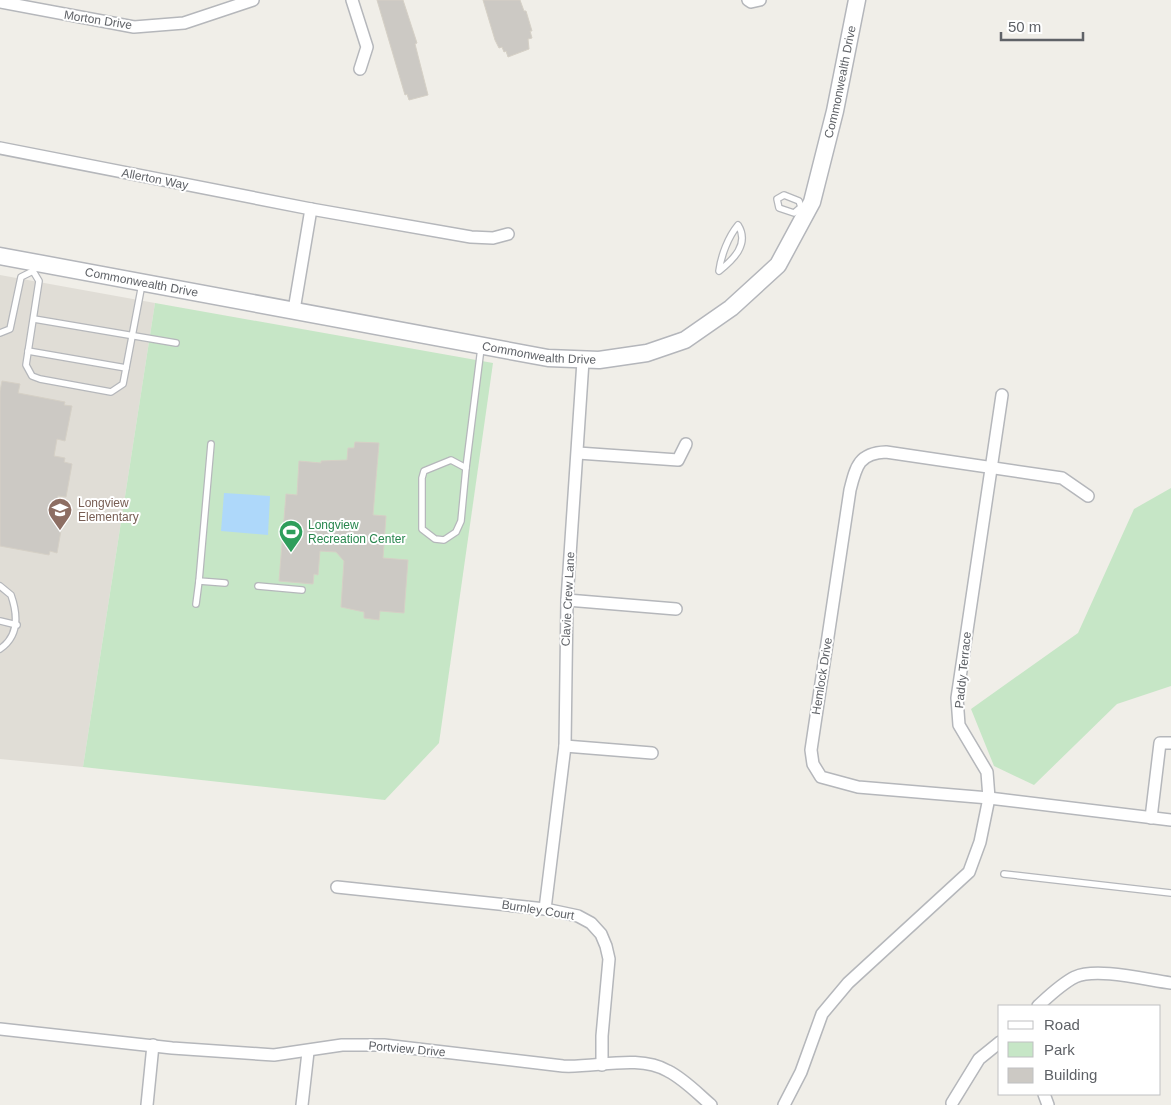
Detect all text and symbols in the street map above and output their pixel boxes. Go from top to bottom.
street label: Morton Drive [63,8,133,32]
scale bar [1001,10,1084,42]
text: 50 m [1008,18,1041,35]
street label: Commonwealth Drive [821,24,859,140]
street label: Allerton Way [120,166,190,192]
street label: Commonwealth Drive [84,265,200,300]
street label: Commonwealth Drive [481,339,597,367]
place label: Longview Elementary [78,496,139,524]
school or university icon: Longview Elementary [47,497,73,531]
place label: Longview Recreation Center [308,518,405,546]
sports icon: Longview Recreation Center [278,519,304,553]
street label: Clavie Crew Lane [559,551,577,647]
street label: Paddy Terrace [952,631,974,709]
street label: Hemlock Drive [809,636,835,716]
street label: Burnley Court [501,897,576,923]
legend [998,1005,1161,1095]
text: Road [1044,1016,1080,1033]
street label: Portview Drive [368,1039,446,1059]
text: Park [1044,1041,1075,1058]
text: Building [1044,1066,1097,1083]

